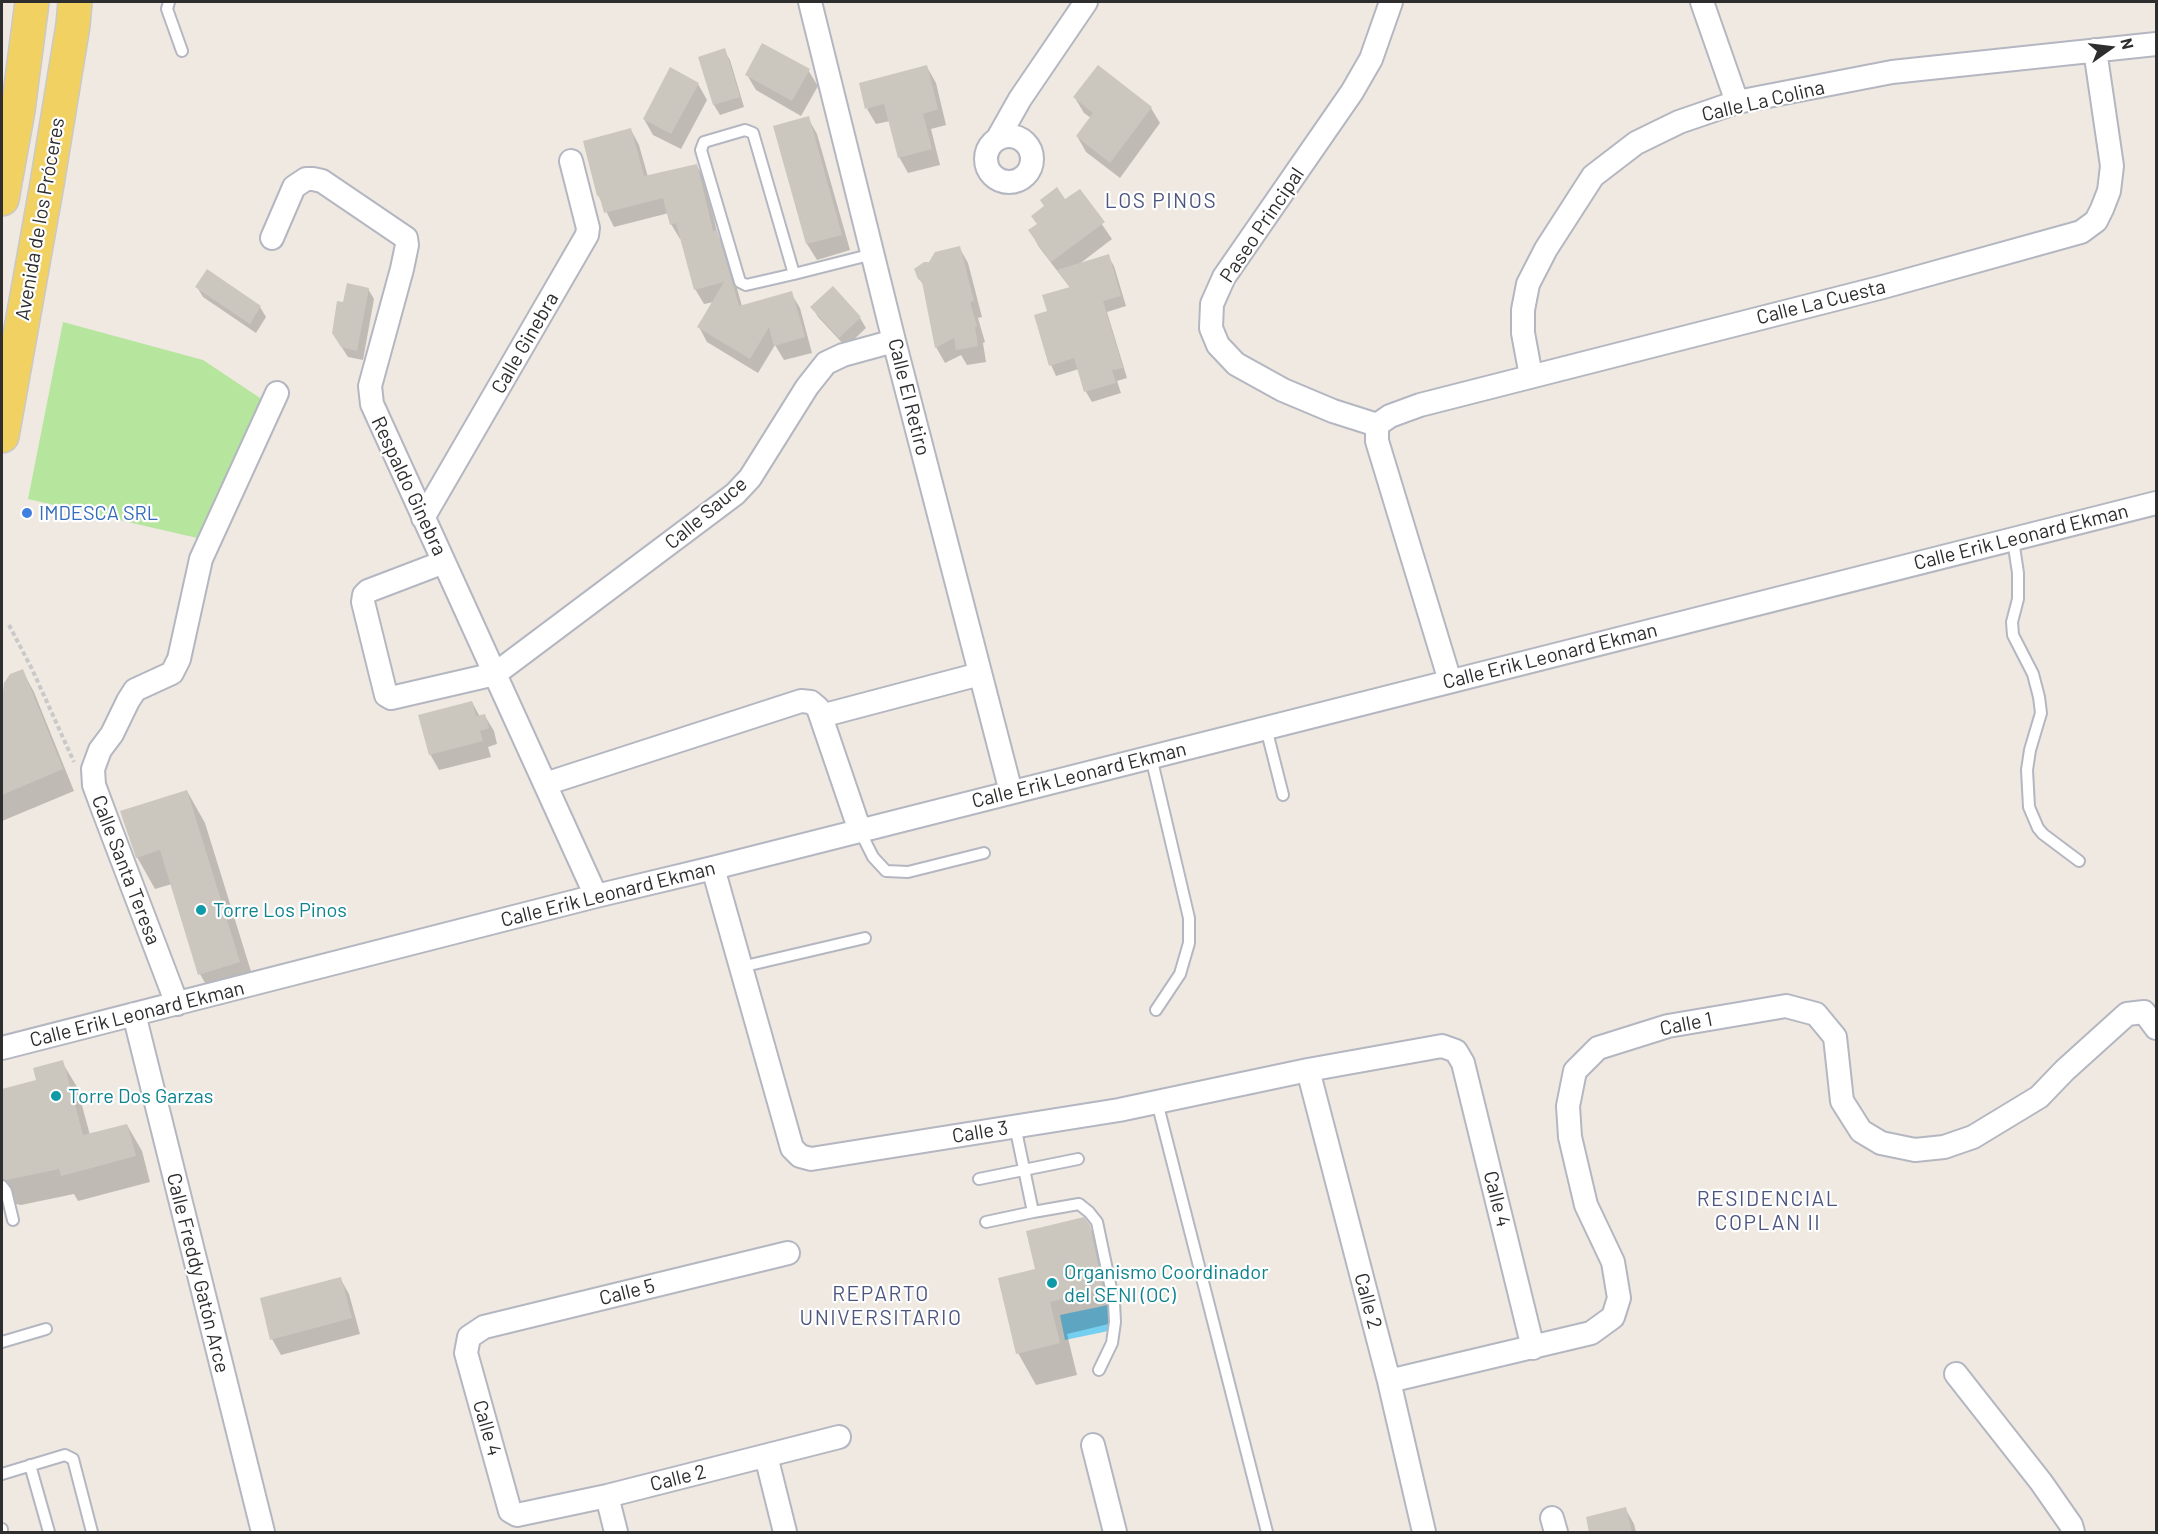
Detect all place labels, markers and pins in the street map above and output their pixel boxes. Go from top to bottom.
place label: IMDESCA SRL [39,501,158,525]
marker: IMDESCA SRL [20,506,34,520]
place label: Torre Los Pinos [213,898,347,922]
marker: Torre Los Pinos [194,903,208,917]
place label: Torre Dos Garzas [68,1084,213,1108]
marker: Torre Dos Garzas [49,1089,63,1103]
place label: Organismo Coordinador del SENI (OC) [1064,1260,1268,1307]
marker: Organismo Coordinador del SENI (OC) [1045,1276,1059,1290]

